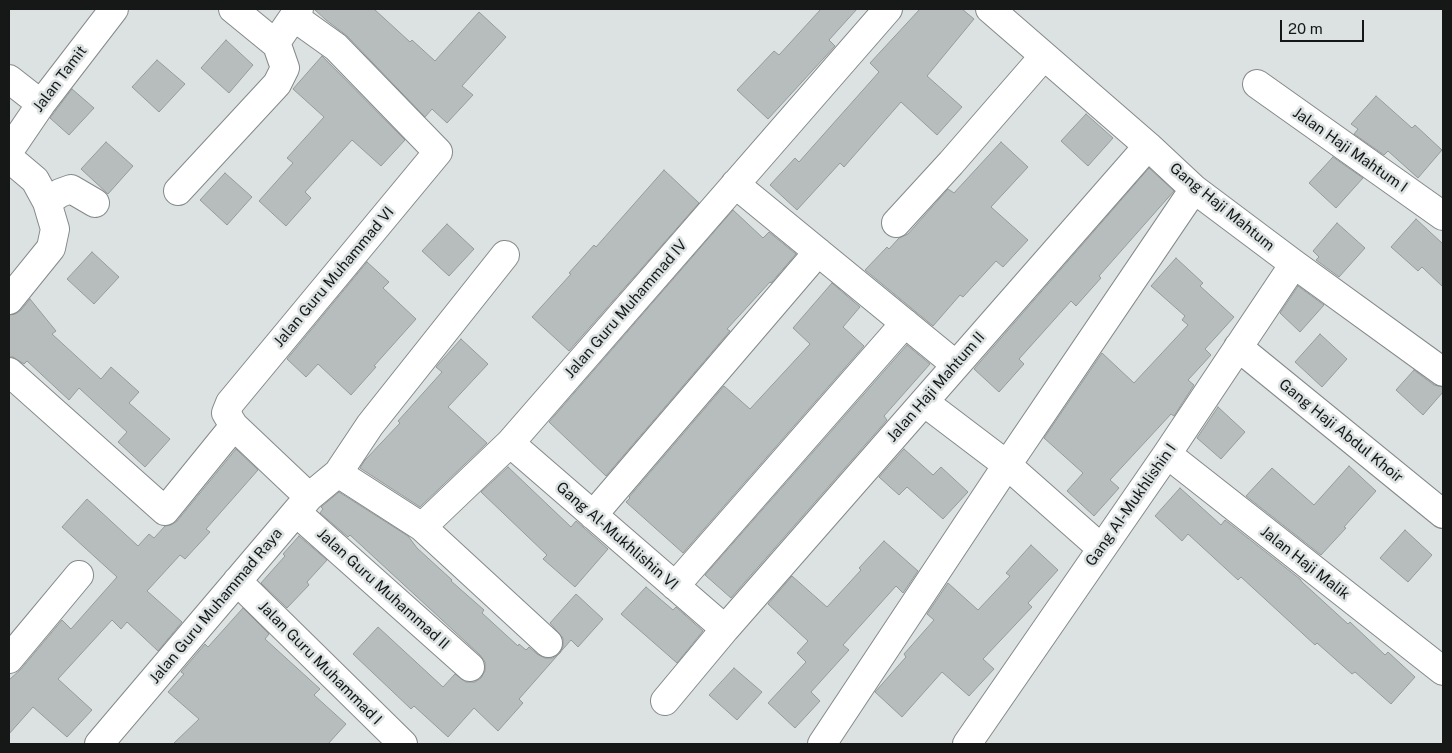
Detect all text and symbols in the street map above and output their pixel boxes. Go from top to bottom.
scale bar [1282,10,1366,42]
text: 20 m [1288,20,1323,37]
street label: Jalan Tamit [29,42,91,116]
street label: Jalan Haji Mahtum I [1289,104,1411,196]
street label: Gang Haji Mahtum [1166,159,1278,255]
street label: Jalan Guru Muhammad VI [270,203,398,351]
street label: Jalan Guru Muhammad IV [561,236,691,382]
street label: Jalan Haji Mahtum II [883,328,989,446]
street label: Gang Haji Abdul Khoir [1275,375,1407,487]
street label: Gang AI-Mukhlishin I [1082,440,1180,570]
street label: Gang Al-Mukhlishin VI [552,478,682,594]
street label: Jalan Haji Malik [1257,522,1353,604]
street label: Jalan Guru Muhammad Raya [146,525,286,687]
street label: Jalan Guru Muhammad II [313,525,453,653]
street label: Jalan Guru Muhammad I [254,597,386,729]

